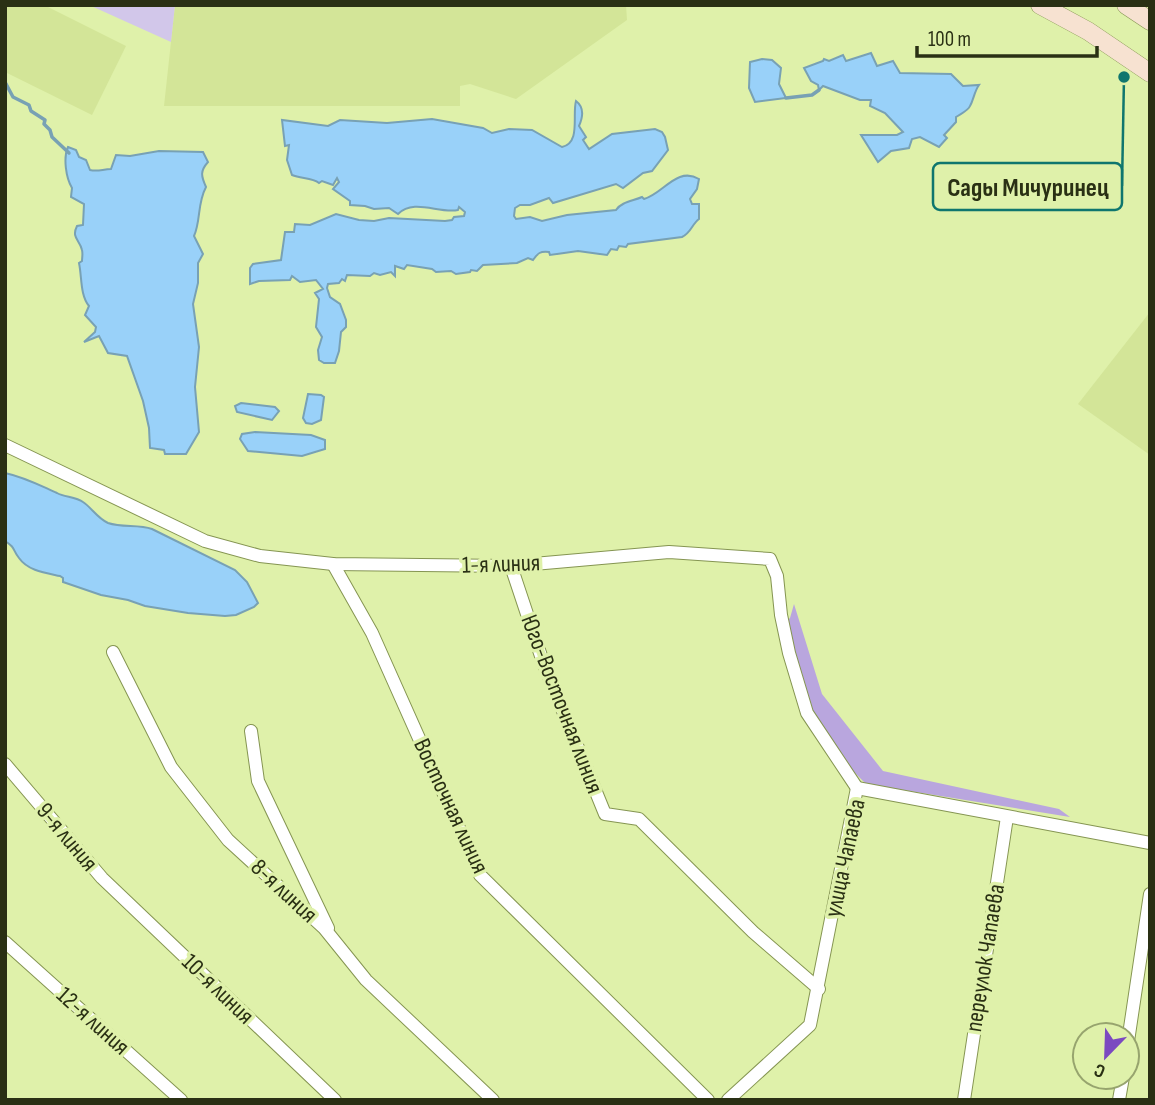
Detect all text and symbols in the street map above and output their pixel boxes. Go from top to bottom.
scale bar [917,14,1097,58]
text: 100 m [928,27,971,52]
callout: Сады Мичуринец [933,163,1122,210]
text: Сады Мичуринец [947,173,1109,204]
street label: 1-я линия [461,548,541,580]
street label: Юго-Восточная линия [515,611,609,797]
street label: Восточная линия [407,734,495,878]
street label: улица Чапаева [818,796,872,920]
street label: 9-я линия [30,797,104,877]
street label: 8-я линия [245,853,323,929]
street label: переулок Чапаева [959,882,1011,1034]
street label: 10-я линия [176,948,260,1030]
street label: 12-я линия [50,981,136,1061]
north arrow [1071,1021,1141,1091]
text: С [1091,1058,1109,1083]

